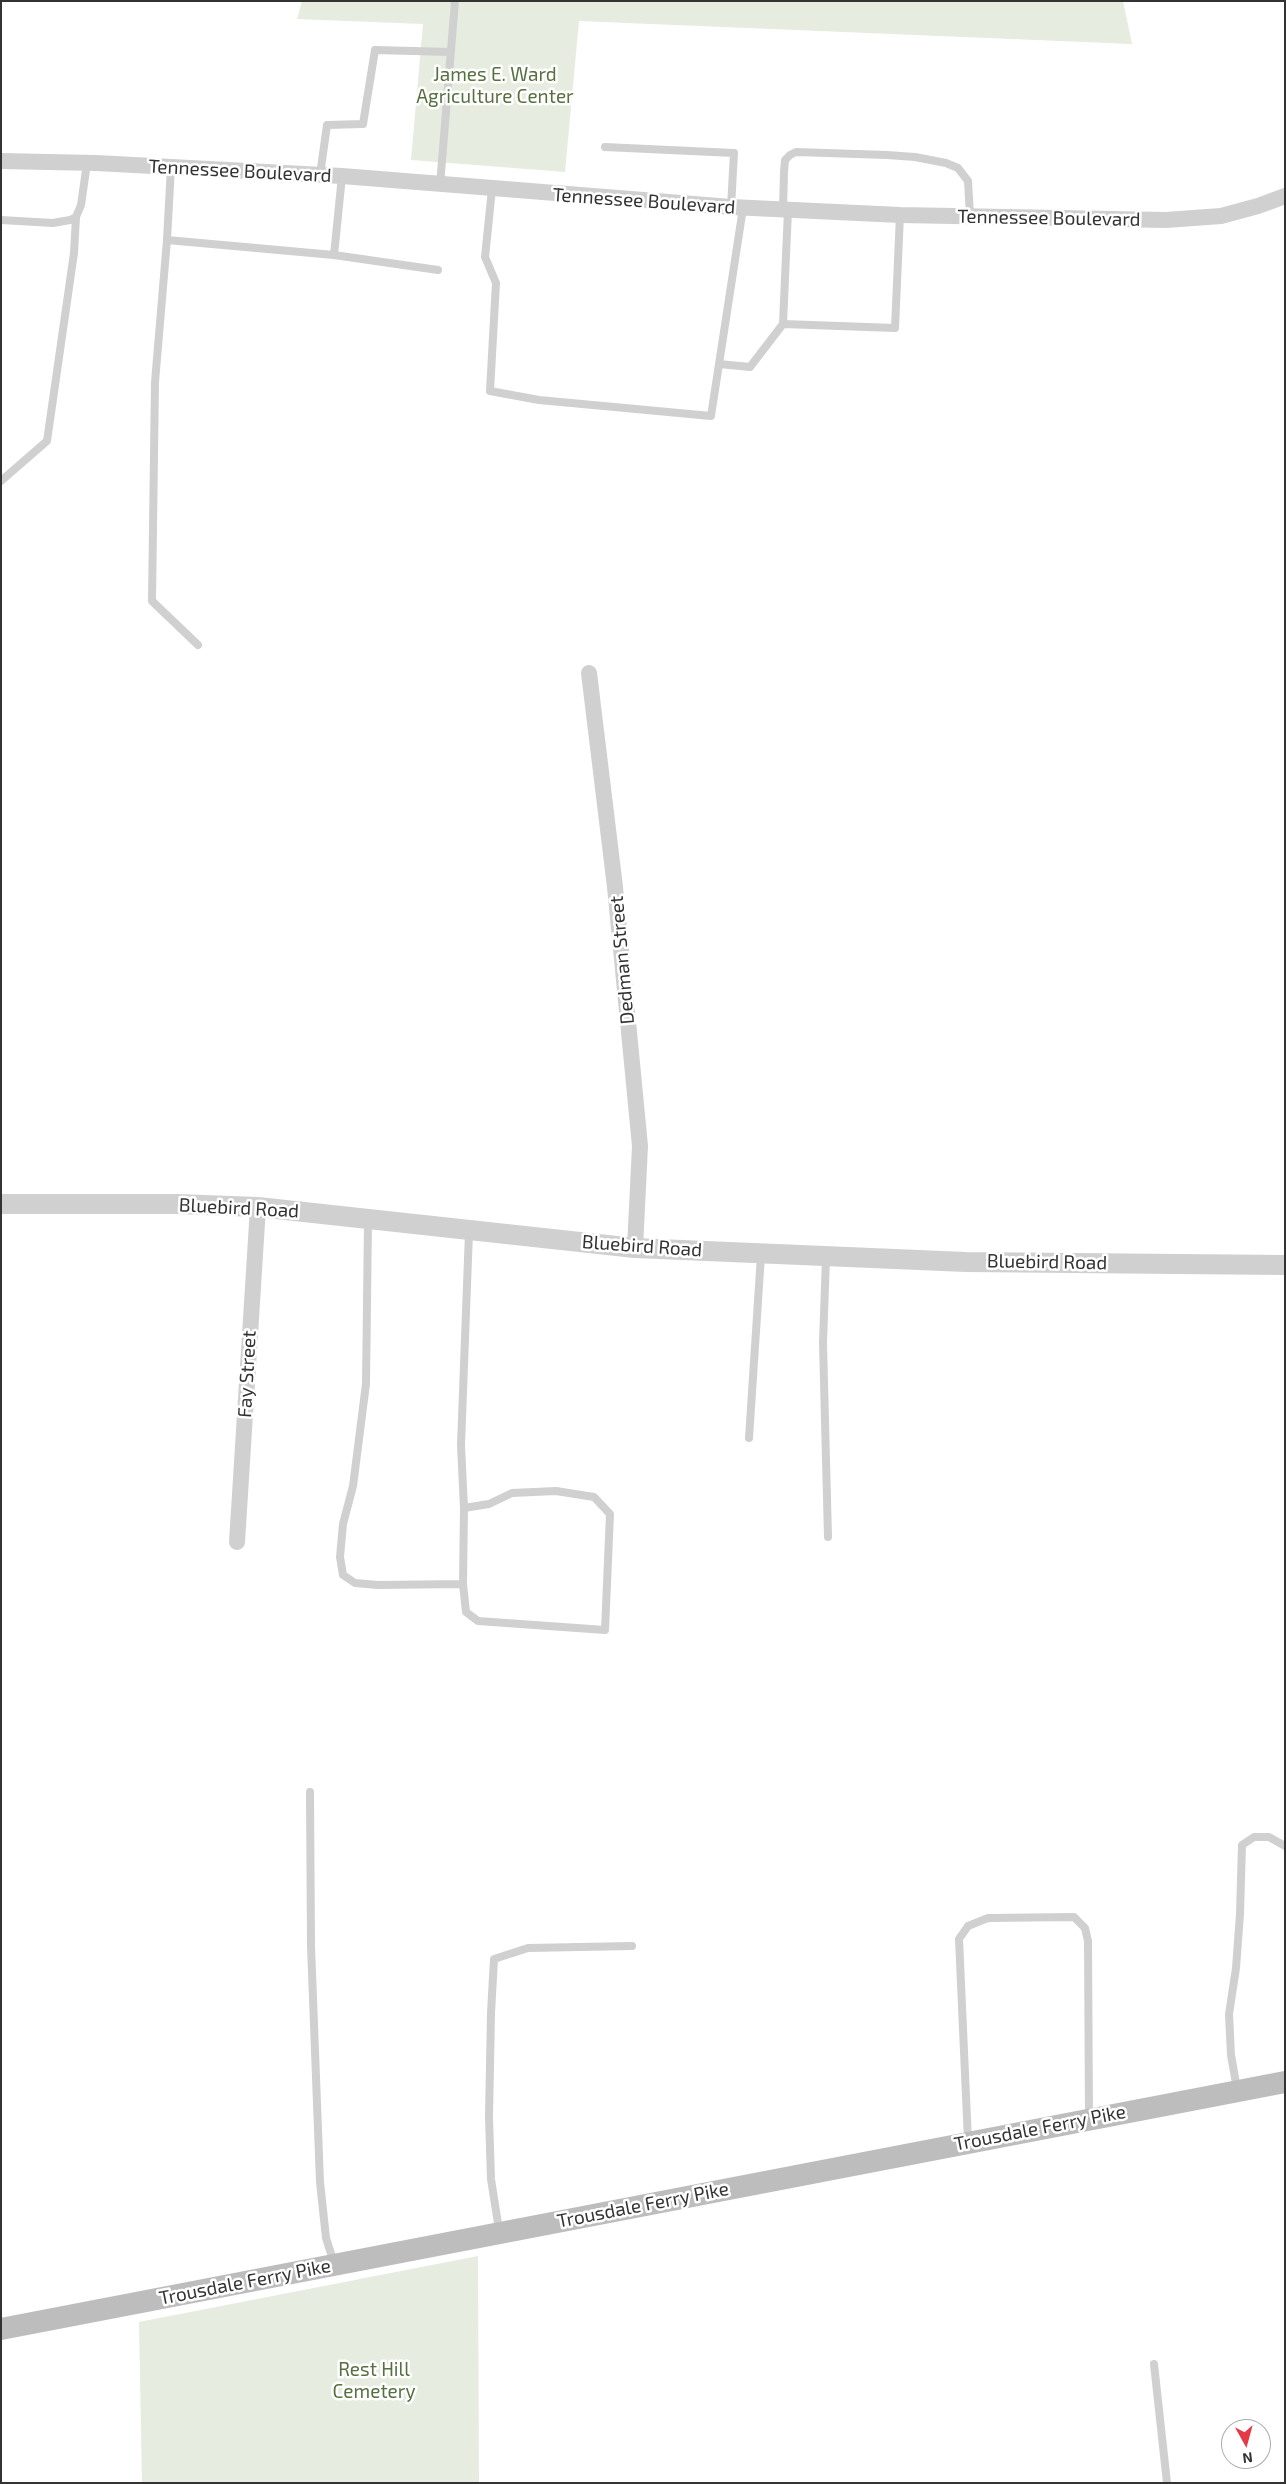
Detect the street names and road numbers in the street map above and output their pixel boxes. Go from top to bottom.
street label: Tennessee Boulevard [148,155,332,187]
street label: Tennessee Boulevard [552,183,736,219]
street label: Tennessee Boulevard [957,205,1141,231]
street label: Dedman Street [605,895,639,1025]
street label: Bluebird Road [178,1193,300,1223]
street label: Bluebird Road [581,1230,703,1262]
street label: Bluebird Road [987,1250,1107,1274]
street label: Fay Street [233,1330,261,1418]
street label: Trousdale Ferry Pike [952,2100,1128,2156]
street label: Trousdale Ferry Pike [555,2177,731,2233]
street label: Trousdale Ferry Pike [157,2254,333,2310]

